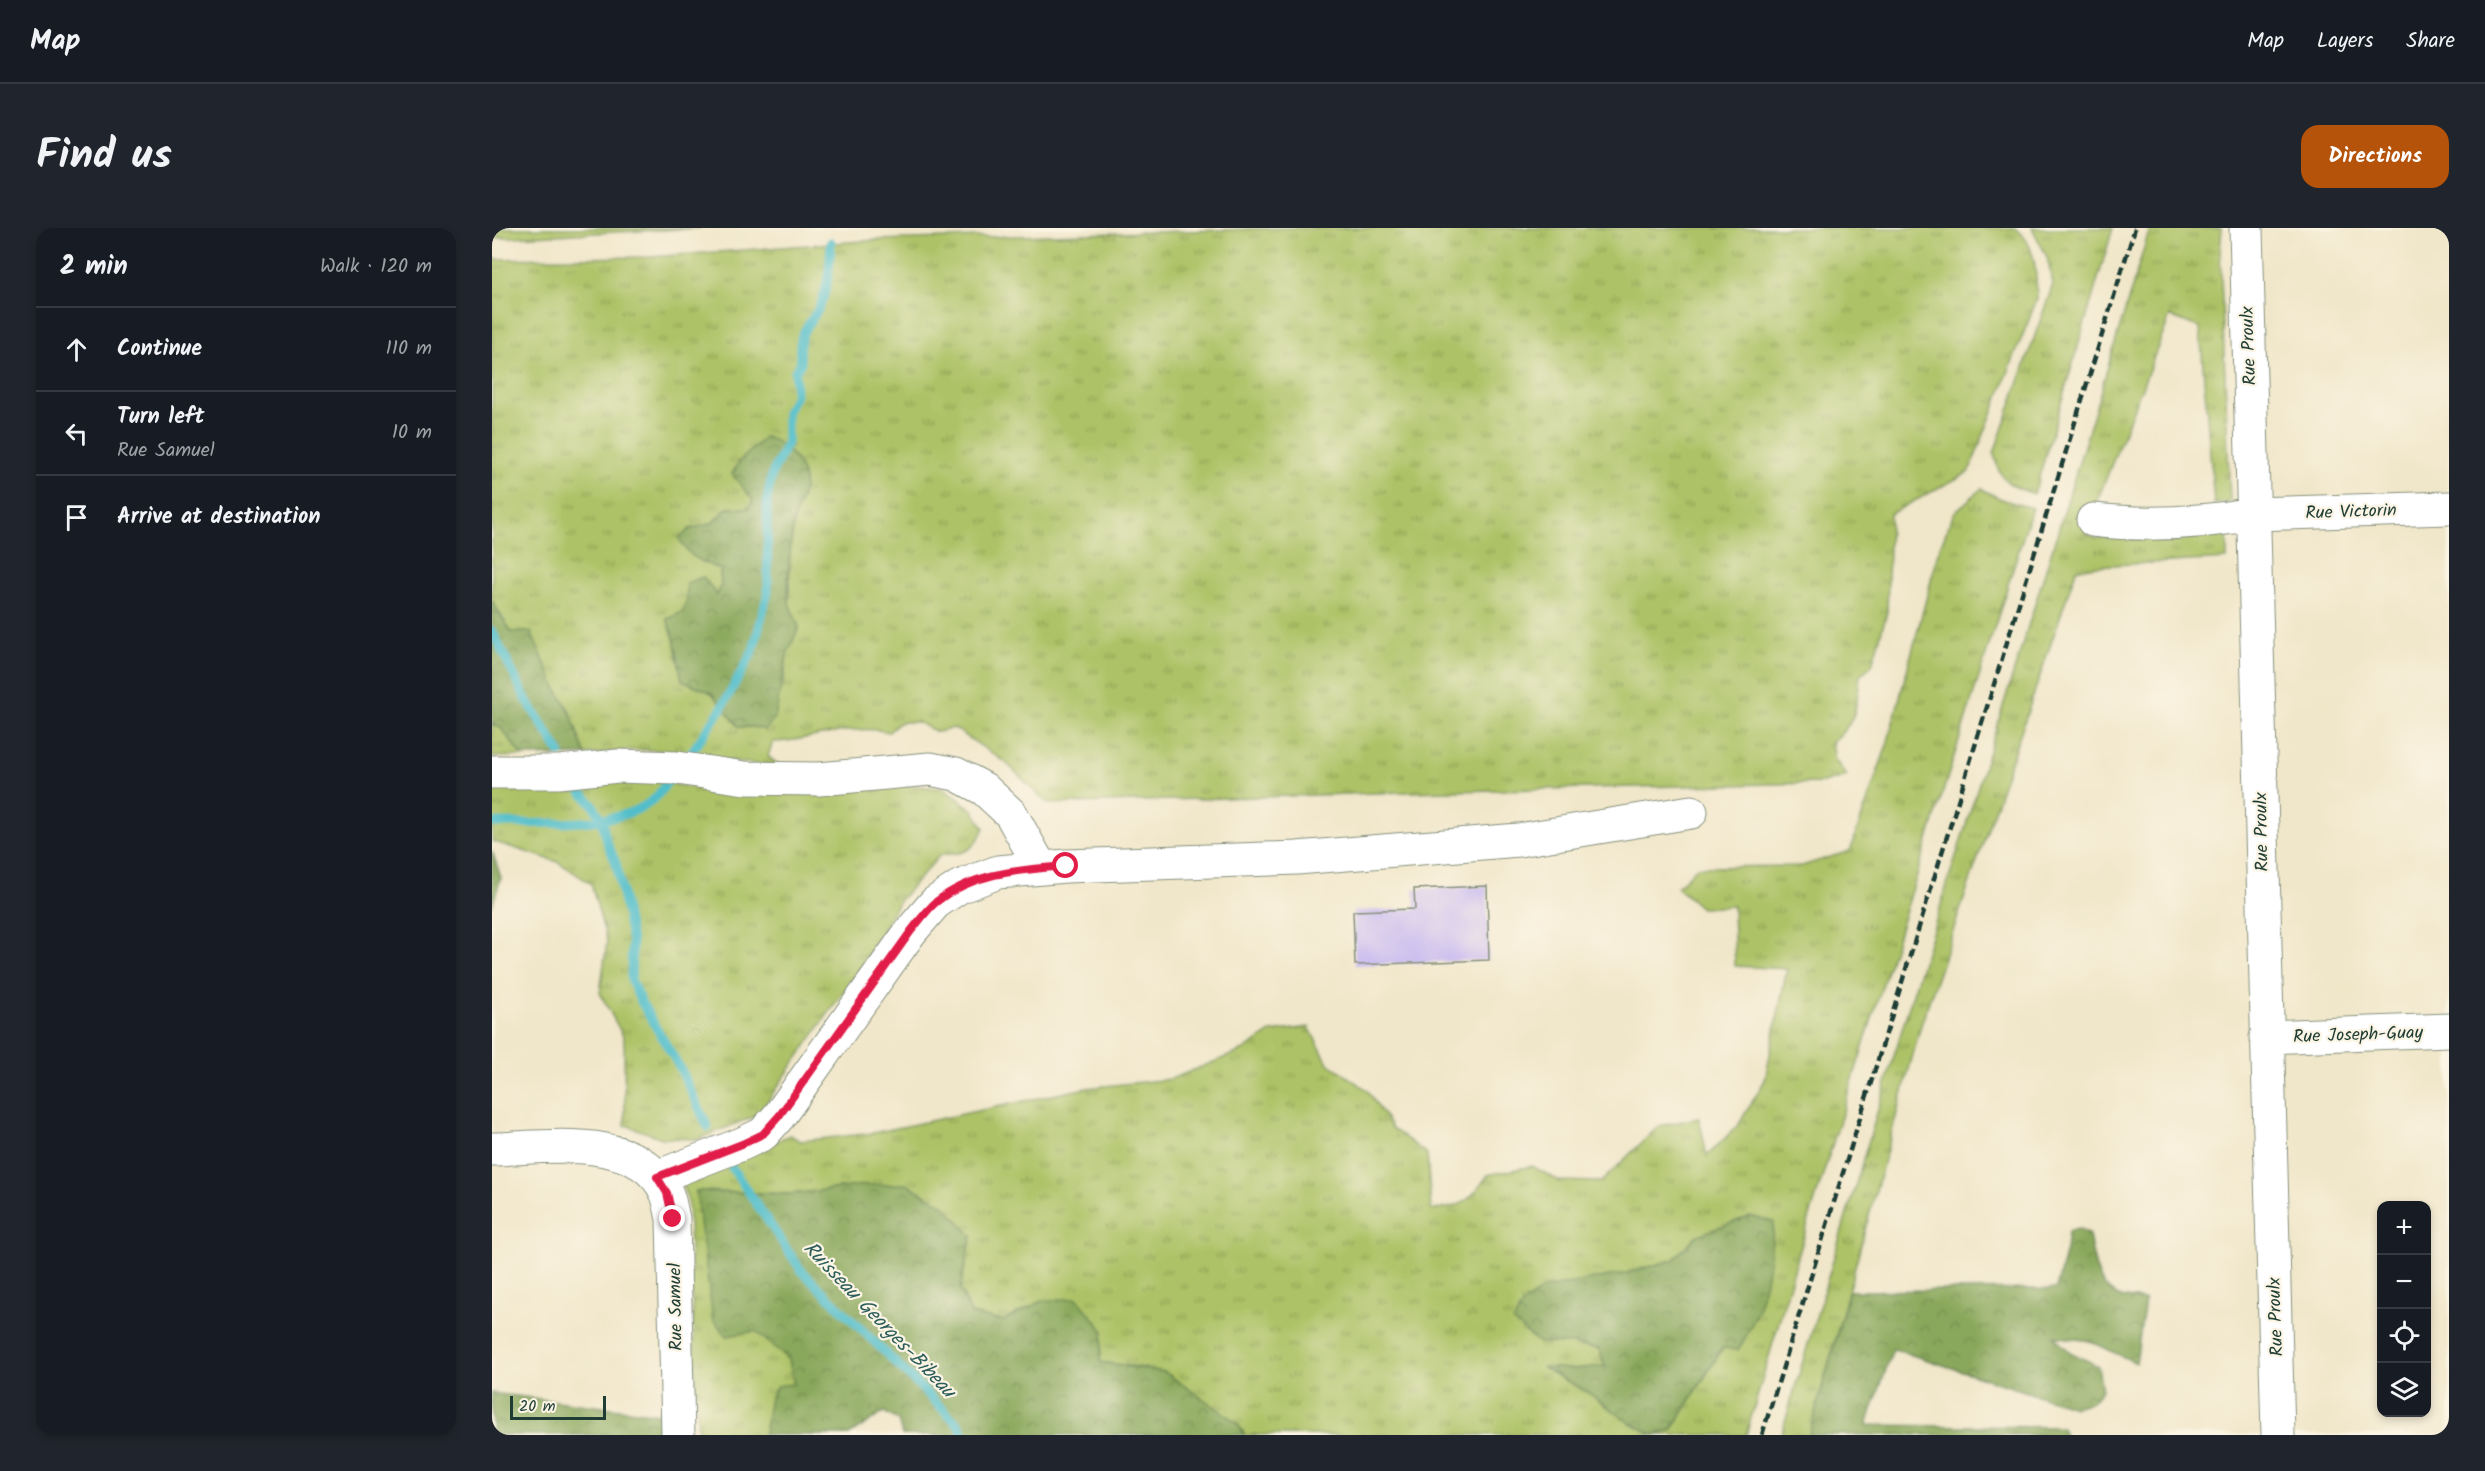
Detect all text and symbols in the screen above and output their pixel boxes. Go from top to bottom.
text: Map [30,19,81,64]
text: Map [2247,25,2284,58]
text: Layers [2317,25,2373,58]
text: Share [2406,25,2455,58]
text: Find us [36,123,172,190]
button: Directions [2301,125,2449,188]
text: 2 min [60,246,128,288]
text: Walk · 120 m [320,251,432,283]
street label: Rue Proulx [2234,306,2265,386]
text: Continue [117,332,202,367]
icon: ahead [60,333,93,366]
text: 110 m [386,333,432,365]
text: Turn left [117,400,204,435]
icon: left [60,417,93,450]
text: 10 m [392,417,432,449]
text: Rue Samuel [117,435,215,467]
street label: Rue Victorin [2305,496,2397,529]
text: Arrive at destination [117,500,320,535]
icon: arrive [60,501,93,534]
street label: Rue Proulx [2247,792,2278,872]
route start [1052,852,1078,878]
street label: Rue Joseph-Guay [2293,1019,2424,1052]
map controls [2377,1201,2431,1417]
button: + [2377,1201,2431,1255]
route end [659,1205,685,1231]
water label: Ruisseau Georges-Bibeau [795,1234,964,1408]
button: − [2377,1255,2431,1309]
street label: Rue Samuel [661,1262,692,1351]
street label: Rue Proulx [2261,1277,2292,1357]
button: locate [2377,1309,2431,1363]
button: layers [2377,1363,2431,1417]
scale bar [510,1393,606,1420]
text: 20 m [519,1394,555,1419]

